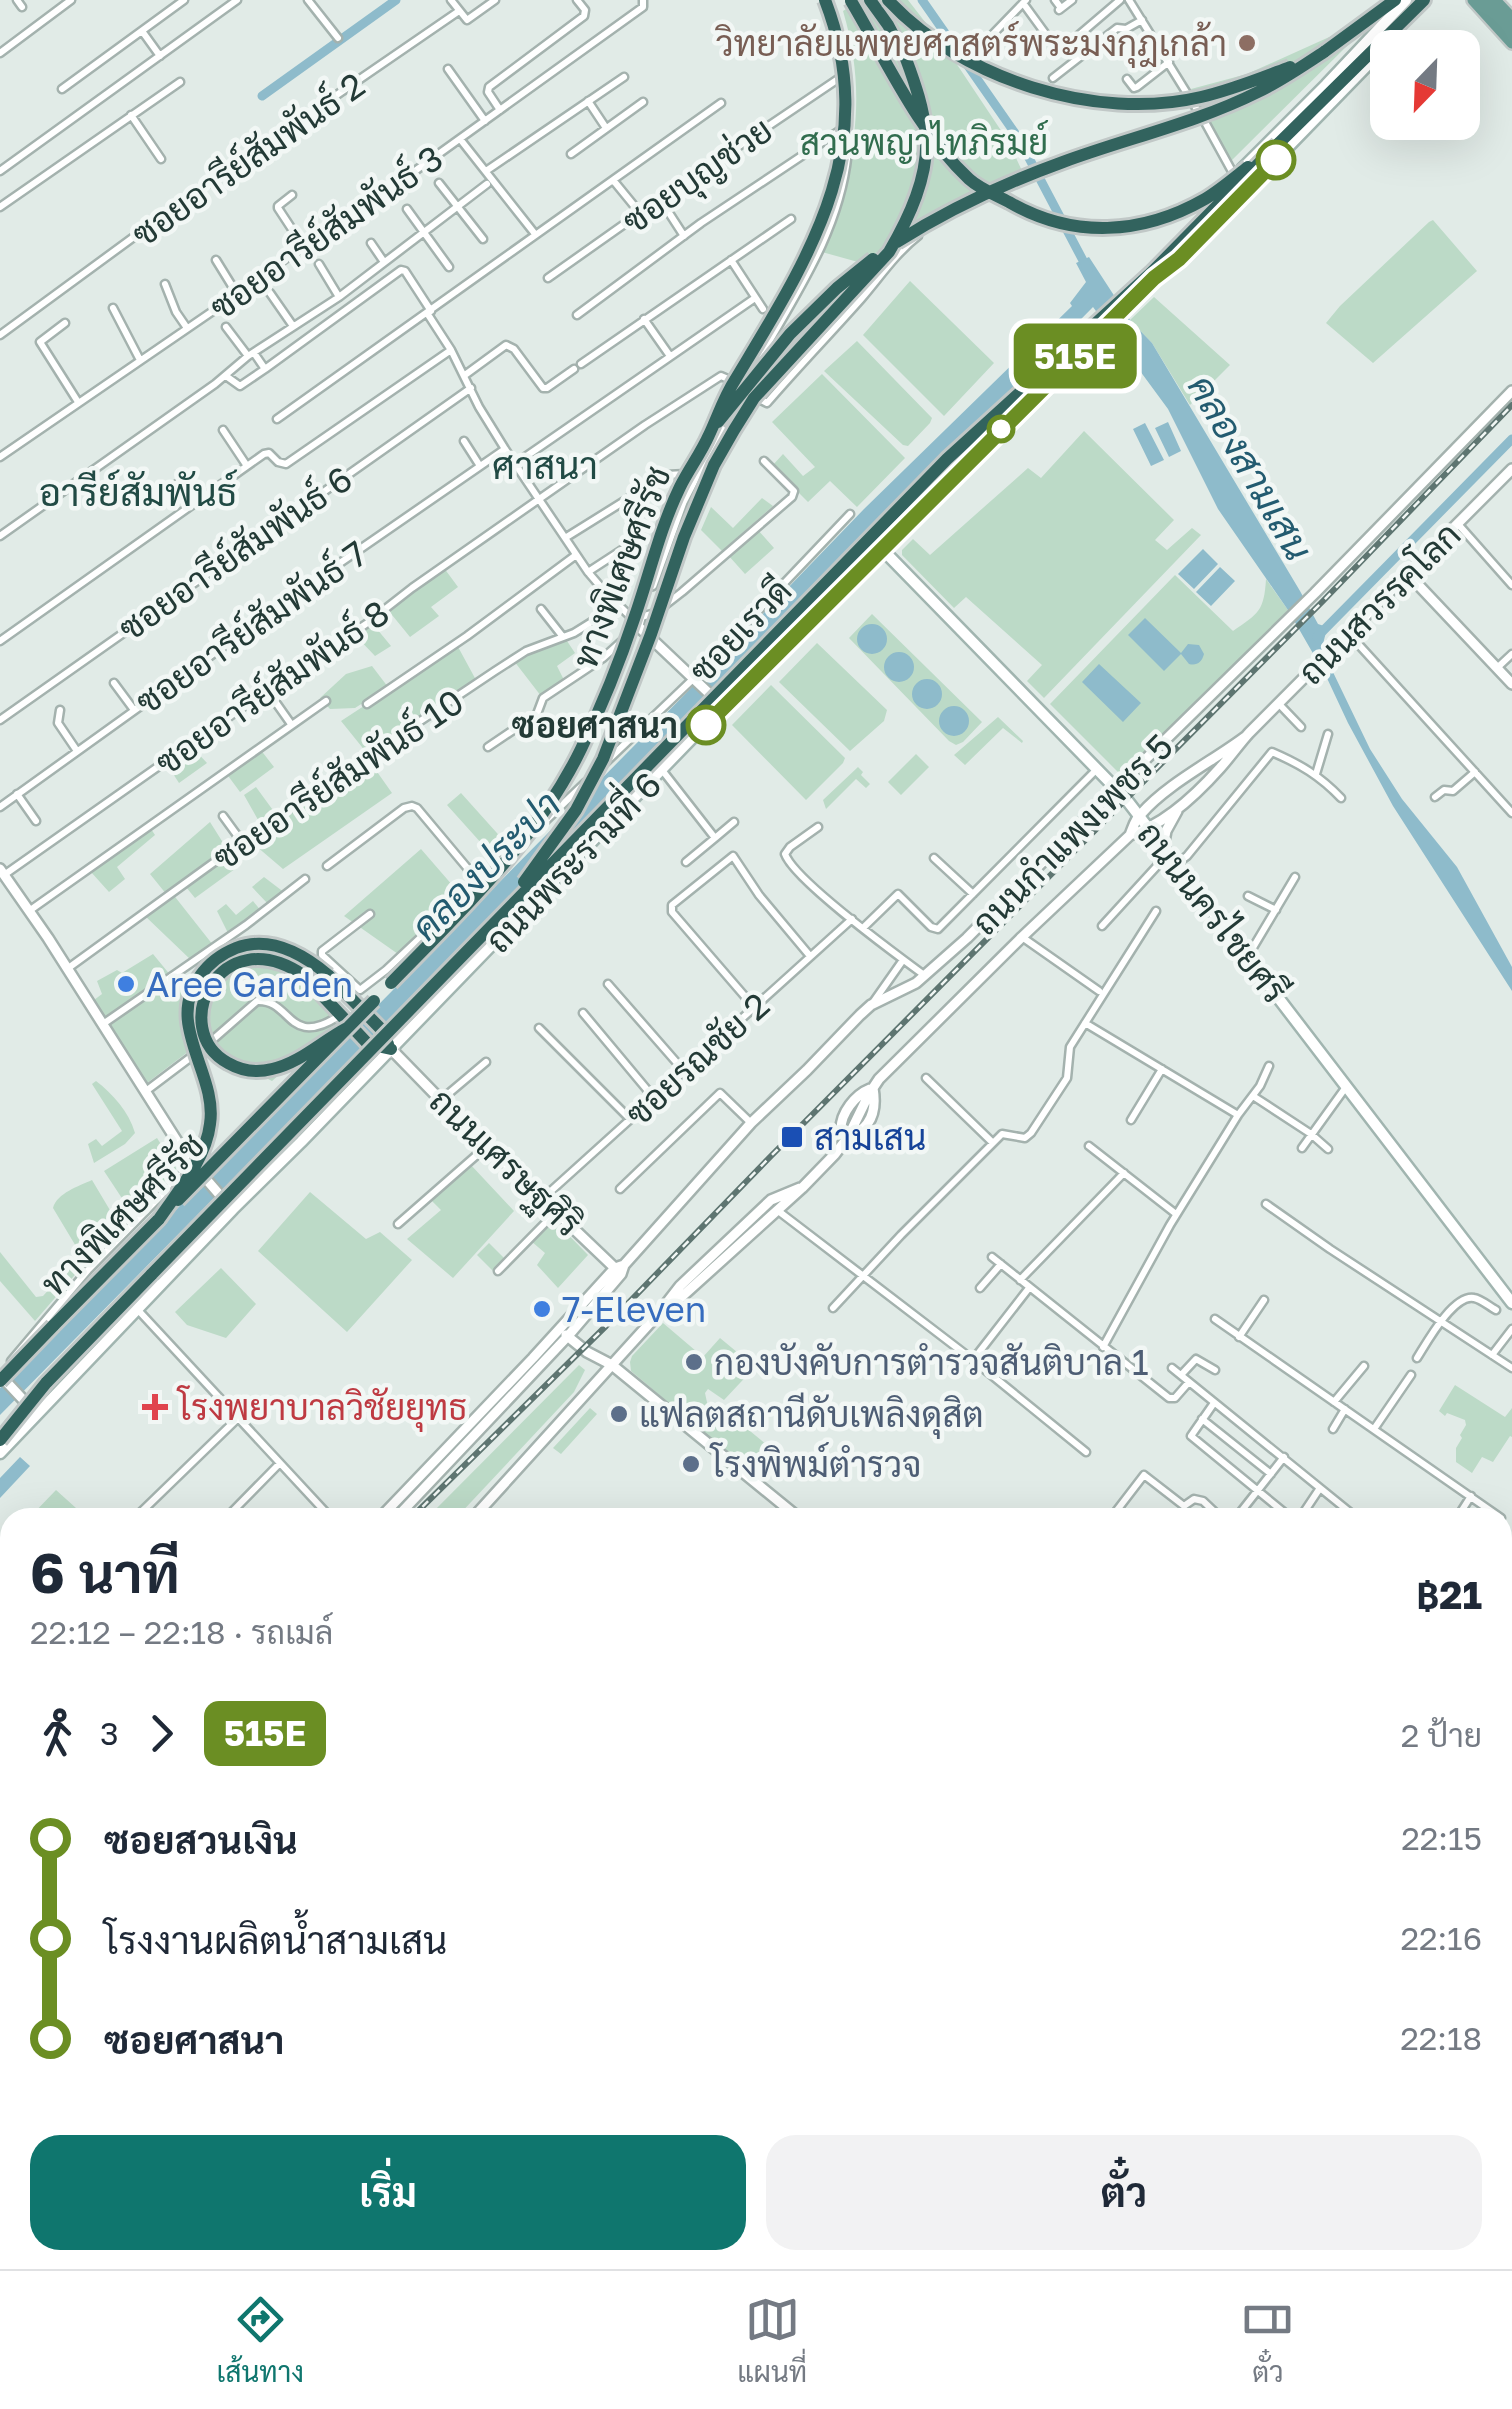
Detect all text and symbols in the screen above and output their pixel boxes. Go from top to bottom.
place label: วิทยาลัยแพทยศาสตร์พระมงกุฎเกล้า [714,21,1227,68]
north arrow [1370,30,1480,140]
map controls [1370,30,1480,140]
marker: วิทยาลัยแพทยศาสตร์พระมงกุฎเกล้า [1236,32,1258,54]
street label: ซอยอารีย์สัมพันธ์ 2 [123,62,372,255]
street label: ซอยบุญช่วย [614,108,782,245]
park label: สวนพญาไทภิรมย์ [800,120,1048,164]
street label: ซอยอารีย์สัมพันธ์ 3 [201,135,450,328]
unlabelled marker [1257,141,1295,179]
line badge: 515E [1005,324,1145,388]
text: 515E [1034,335,1116,377]
water label: คลองสามเสน [1180,366,1322,568]
unlabelled marker [988,416,1014,442]
district label: ศาสนา [492,442,598,487]
street label: ซอยอารีย์สัมพันธ์ 6 [110,456,360,649]
street label: ทางพิเศษศรีรัช [562,460,679,674]
district label: อารีย์สัมพันธ์ [39,469,237,514]
street label: ถนนสวรรคโลก [1289,513,1469,693]
street label: ซอยอารีย์สัมพันธ์ 7 [127,531,375,722]
street label: ซอยเรวดี [680,568,800,691]
street label: ซอยอารีย์สัมพันธ์ 8 [147,590,397,783]
street label: ซอยอารีย์สัมพันธ์ 10 [205,679,471,878]
place label: ซอยศาสนา [512,704,678,746]
marker: ซอยศาสนา [687,706,725,744]
street label: ถนนกำแพงเพชร 5 [963,725,1181,943]
street label: ถนนพระรามที่ 6 [470,757,669,961]
water label: คลองประปา [401,781,569,949]
street label: ถนนนครไชยศรี [1129,813,1297,1011]
place label: Aree Garden [146,963,353,1005]
marker: Aree Garden [115,973,137,995]
street label: ซอยรณชัย 2 [617,984,777,1134]
street label: ถนนเศรษฐศิริ [419,1079,590,1247]
place label: สามเสน [814,1116,926,1158]
street label: ทางพิเศษศรีรัช [31,1123,212,1304]
marker: สามเสน [779,1124,805,1150]
place label: 7-Eleven [562,1288,706,1330]
marker: 7-Eleven [531,1298,553,1320]
place label: กองบังคับการตำรวจสันติบาล 1 [714,1341,1149,1383]
marker: กองบังคับการตำรวจสันติบาล 1 [683,1351,705,1373]
place label: โรงพยาบาลวิชัยยุทธ [176,1385,467,1432]
place label: แฟลตสถานีดับเพลิงดุสิต [639,1392,984,1439]
marker: โรงพยาบาลวิชัยยุทธ [142,1394,168,1420]
marker: แฟลตสถานีดับเพลิงดุสิต [608,1403,630,1425]
place label: โรงพิพม์ตำรวจ [709,1442,922,1485]
marker: โรงพิพม์ตำรวจ [680,1453,702,1475]
text: 6 นาที [30,1539,180,1605]
text: ฿21 [1416,1572,1482,1617]
text: 22:12 – 22:18 · รถเมล์ [30,1613,333,1651]
icon: walk [30,1706,85,1761]
icon: forward [134,1706,189,1761]
text: 515E [224,1712,306,1754]
text: 3 [100,1714,119,1752]
text: 2 ป้าย [1401,1716,1482,1754]
text: ซอยสวนเงิน [104,1817,298,1862]
text: 22:15 [1401,1819,1482,1857]
text: โรงงานผลิตน้ำสามเสน [104,1917,447,1962]
text: 22:16 [1400,1919,1482,1957]
text: ซอยศาสนา [104,2017,284,2062]
text: 22:18 [1400,2019,1482,2057]
button: เริ่ม [30,2135,746,2250]
button: ตั๋ว [766,2135,1482,2250]
tab: เส้นทาง [217,2292,304,2388]
tab: แผนที่ [737,2292,807,2388]
tab: ตั๋ว [1240,2292,1295,2388]

